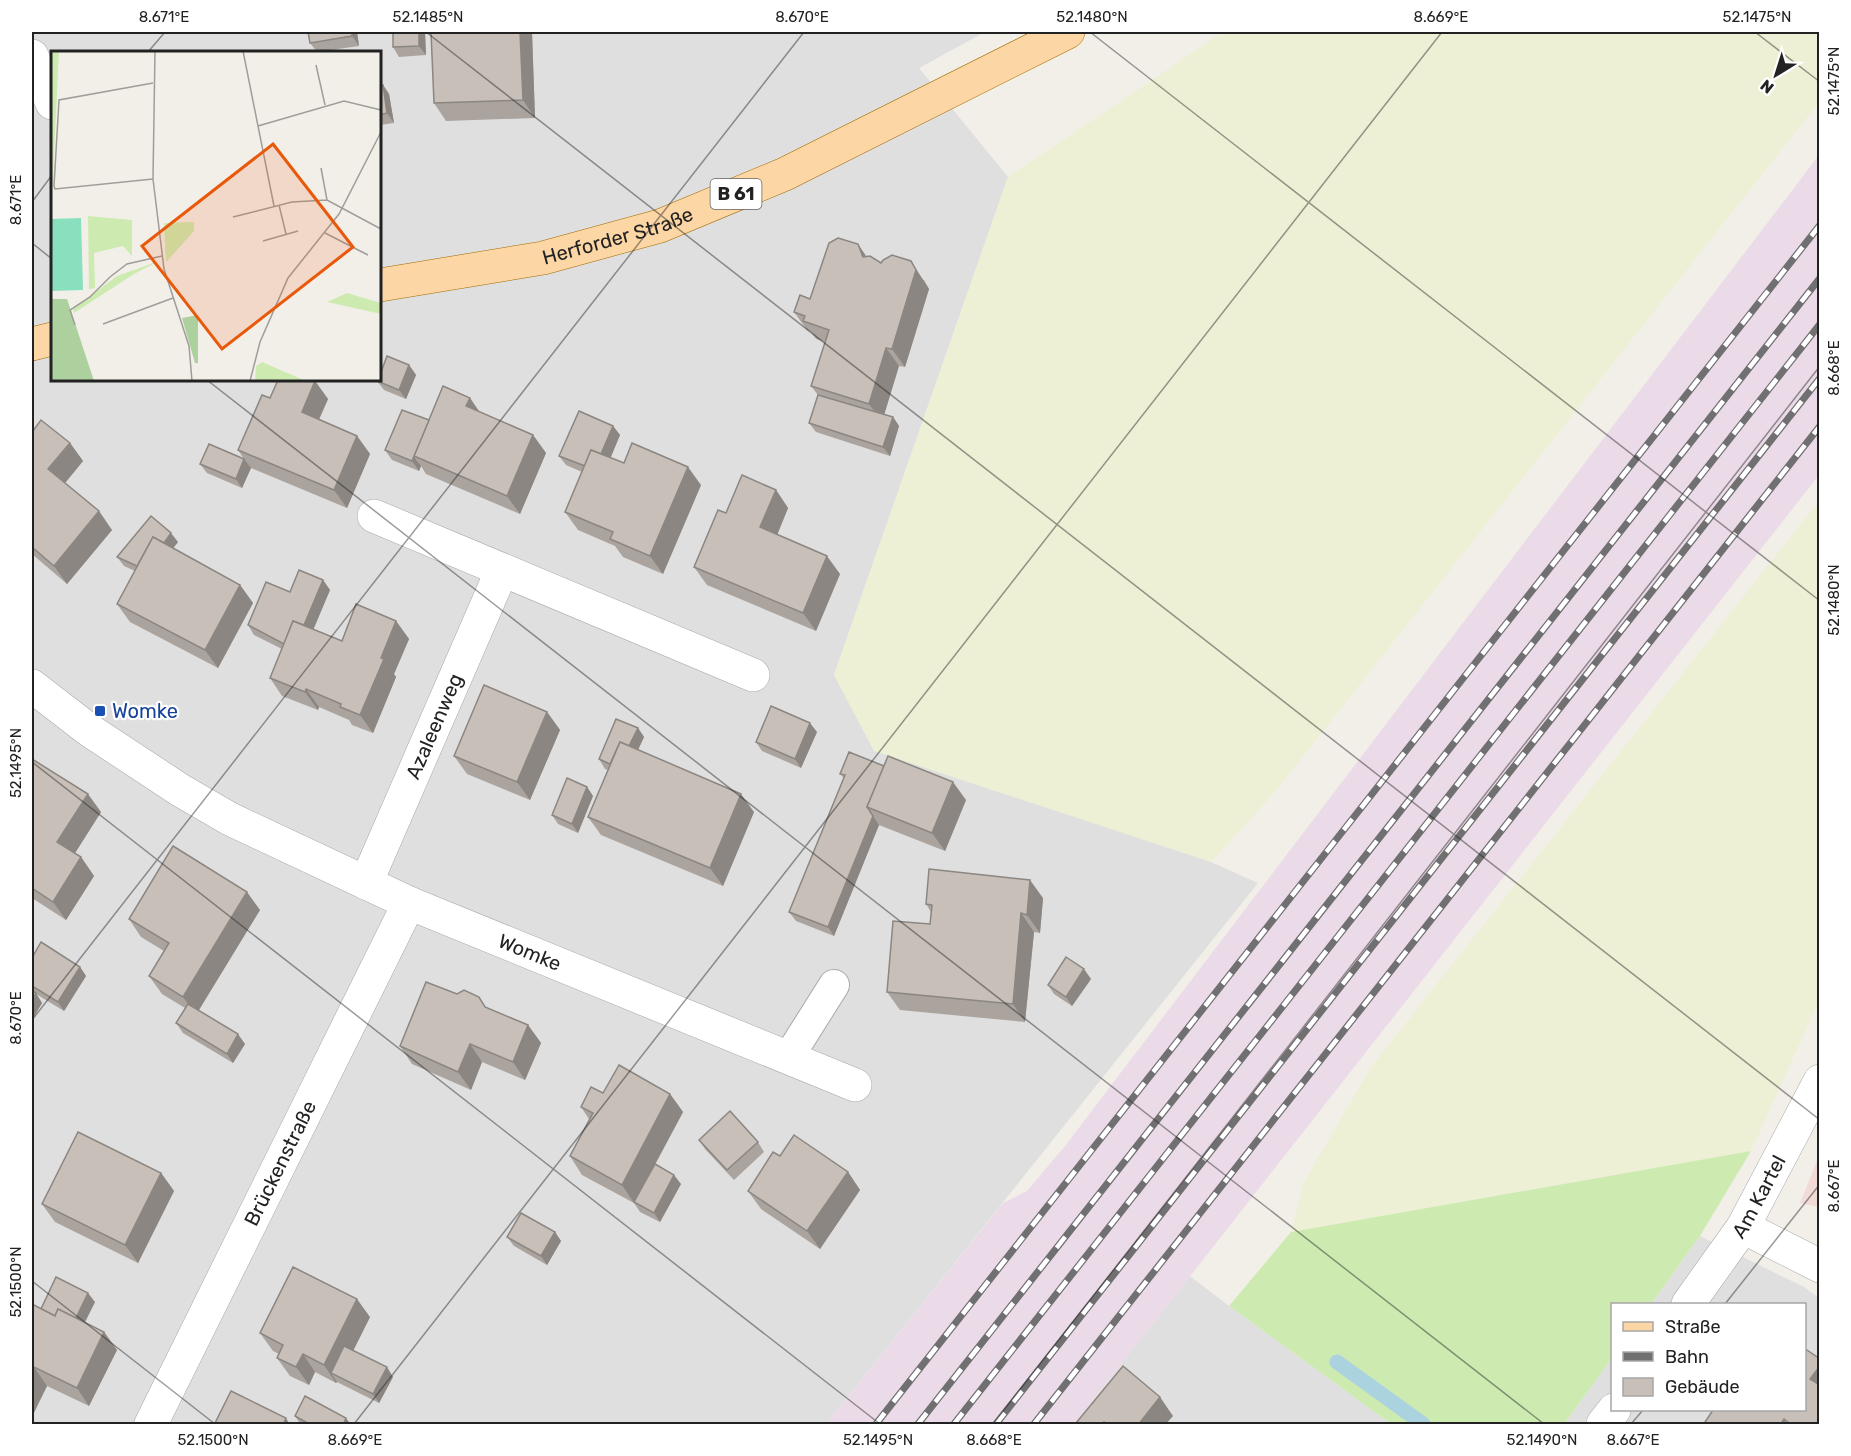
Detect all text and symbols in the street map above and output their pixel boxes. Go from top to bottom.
text: 8.671°E [139,8,189,26]
text: 52.1485°N [393,8,463,26]
text: 8.670°E [775,8,829,26]
text: 52.1480°N [1056,8,1128,26]
text: 8.669°E [1414,8,1468,26]
text: 52.1475°N [1723,8,1791,26]
north arrow [1746,45,1806,105]
text: 52.1475°N [1825,47,1843,115]
inset map [51,51,381,381]
text: N [1757,75,1777,97]
text: 8.671°E [7,175,25,225]
road number: B 61 [710,179,762,209]
street label: Herforder Straße [539,202,697,270]
text: 8.668°E [1825,340,1843,396]
text: 52.1480°N [1825,564,1843,636]
street label: Azaleenweg [401,670,468,783]
place label: Womke [112,699,178,723]
marker: Womke [93,704,107,718]
text: 52.1495°N [7,728,25,798]
street label: Womke [495,929,565,976]
text: 8.670°E [7,991,25,1045]
street label: Brückenstraße [239,1097,321,1230]
street label: Am Kartel [1727,1151,1791,1243]
text: 8.667°E [1825,1159,1843,1213]
text: 52.1500°N [7,1246,25,1318]
legend [1611,1303,1806,1411]
text: Straße [1665,1316,1721,1338]
text: Bahn [1665,1346,1709,1368]
text: Gebäude [1665,1376,1740,1398]
text: 52.1500°N [177,1431,249,1449]
text: 8.669°E [328,1431,382,1449]
text: 52.1495°N [843,1431,913,1449]
text: 8.668°E [966,1431,1022,1449]
text: 52.1490°N [1507,1431,1577,1449]
text: 8.667°E [1606,1431,1660,1449]

